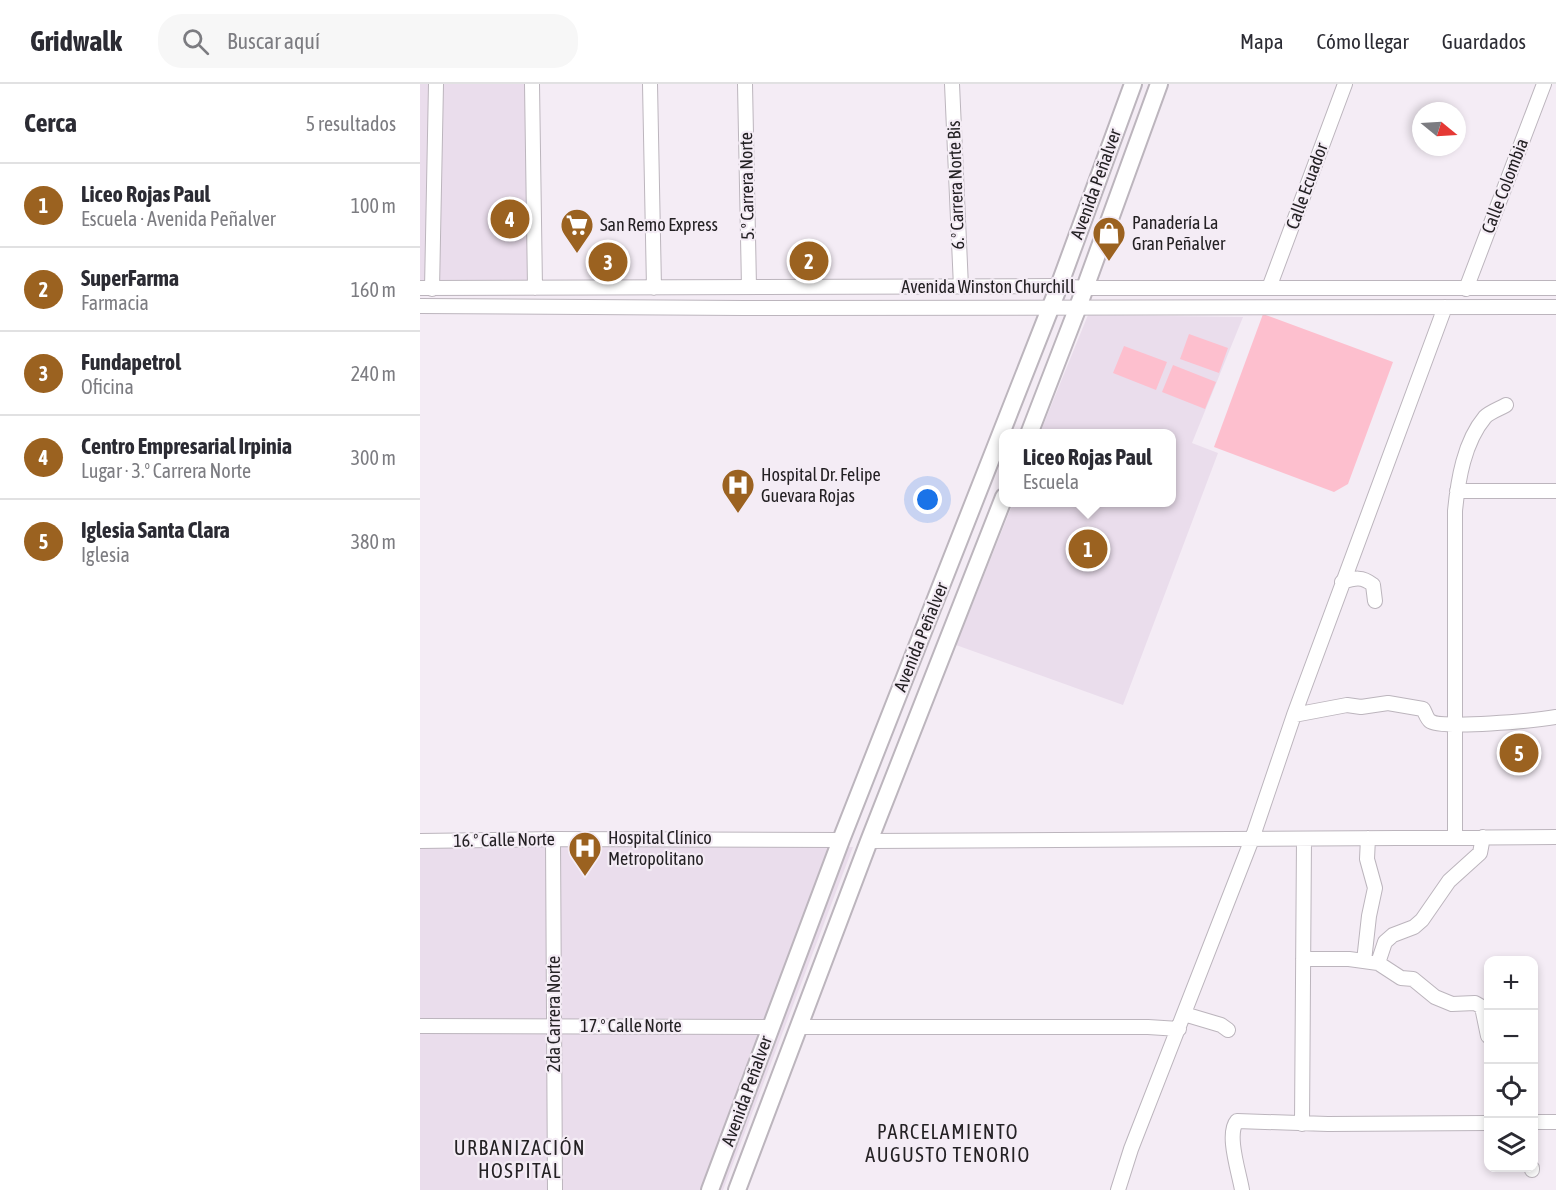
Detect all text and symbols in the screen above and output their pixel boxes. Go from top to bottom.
search box [158,14,578,68]
text: Gridwalk [30,25,122,57]
icon: search [179,25,212,58]
text: Buscar aquí [227,28,320,54]
text: Mapa [1240,29,1284,53]
text: Cómo llegar [1317,29,1409,53]
text: Guardados [1442,29,1526,53]
north arrow [1412,102,1466,156]
text: Cerca [24,108,77,138]
text: 5 resultados [306,112,396,135]
street label: 6.° Carrera Norte Bis [943,120,968,250]
street label: Avenida Peñalver [1066,125,1125,242]
street label: 5.° Carrera Norte [735,132,758,240]
street label: Calle Colombia [1477,135,1532,236]
street label: Calle Ecuador [1281,139,1332,232]
text: Liceo Rojas Paul [81,181,210,207]
text: 1 [39,194,48,217]
text: 100 m [351,194,396,217]
pin: 4 [490,196,530,242]
text: Escuela · Avenida Peñalver [81,207,276,230]
supermarket icon: San Remo Express [559,207,595,254]
place label: Panadería La Gran Peñalver [1132,212,1226,254]
place label: San Remo Express [600,214,718,235]
shop icon: Panadería La Gran Peñalver [1091,215,1127,262]
pin: 2 [790,238,828,284]
pin: 3 [588,240,627,285]
text: SuperFarma [81,265,179,291]
street label: Avenida Winston Churchill [901,276,1075,297]
text: 2 [39,278,48,301]
text: 160 m [351,278,396,301]
text: Farmacia [81,291,149,314]
text: Fundapetrol [81,349,181,375]
text: 3 [39,362,48,385]
text: 240 m [351,362,396,385]
text: Oficina [81,375,134,398]
popup [999,429,1176,507]
text: Centro Empresarial Irpinia [81,433,292,459]
text: Liceo Rojas Paul [1023,444,1152,470]
text: 4 [39,446,48,469]
text: 300 m [351,446,396,469]
text: Lugar · 3.° Carrera Norte [81,459,251,482]
place label: Hospital Dr. Felipe Guevara Rojas [761,464,881,506]
hospital icon: Hospital Dr. Felipe Guevara Rojas [720,467,756,514]
text: Escuela [1023,470,1079,493]
your location [913,485,942,514]
text: Iglesia Santa Clara [81,517,230,543]
pin: 1 [1068,526,1108,572]
text: 5 [39,530,48,553]
text: 380 m [351,530,396,553]
text: Iglesia [81,543,130,566]
street label: Avenida Peñalver [889,579,952,694]
pin: 5 [1500,730,1538,776]
place label: Hospital Clínico Metropolitano [608,827,712,869]
street label: 16.° Calle Norte [453,828,555,851]
hospital icon: Hospital Clínico Metropolitano [567,830,603,877]
street label: 2da Carrera Norte [543,956,564,1072]
map controls [1484,956,1538,1172]
button: + [1484,956,1538,1010]
button: − [1484,1010,1538,1064]
street label: 17.° Calle Norte [580,1015,682,1036]
street label: Avenida Peñalver [717,1032,776,1149]
button: locate [1484,1064,1538,1118]
button: layers [1484,1118,1538,1172]
district label: PARCELAMIENTO AUGUSTO TENORIO [865,1120,1031,1166]
district label: URBANIZACIÓN HOSPITAL [454,1136,586,1182]

